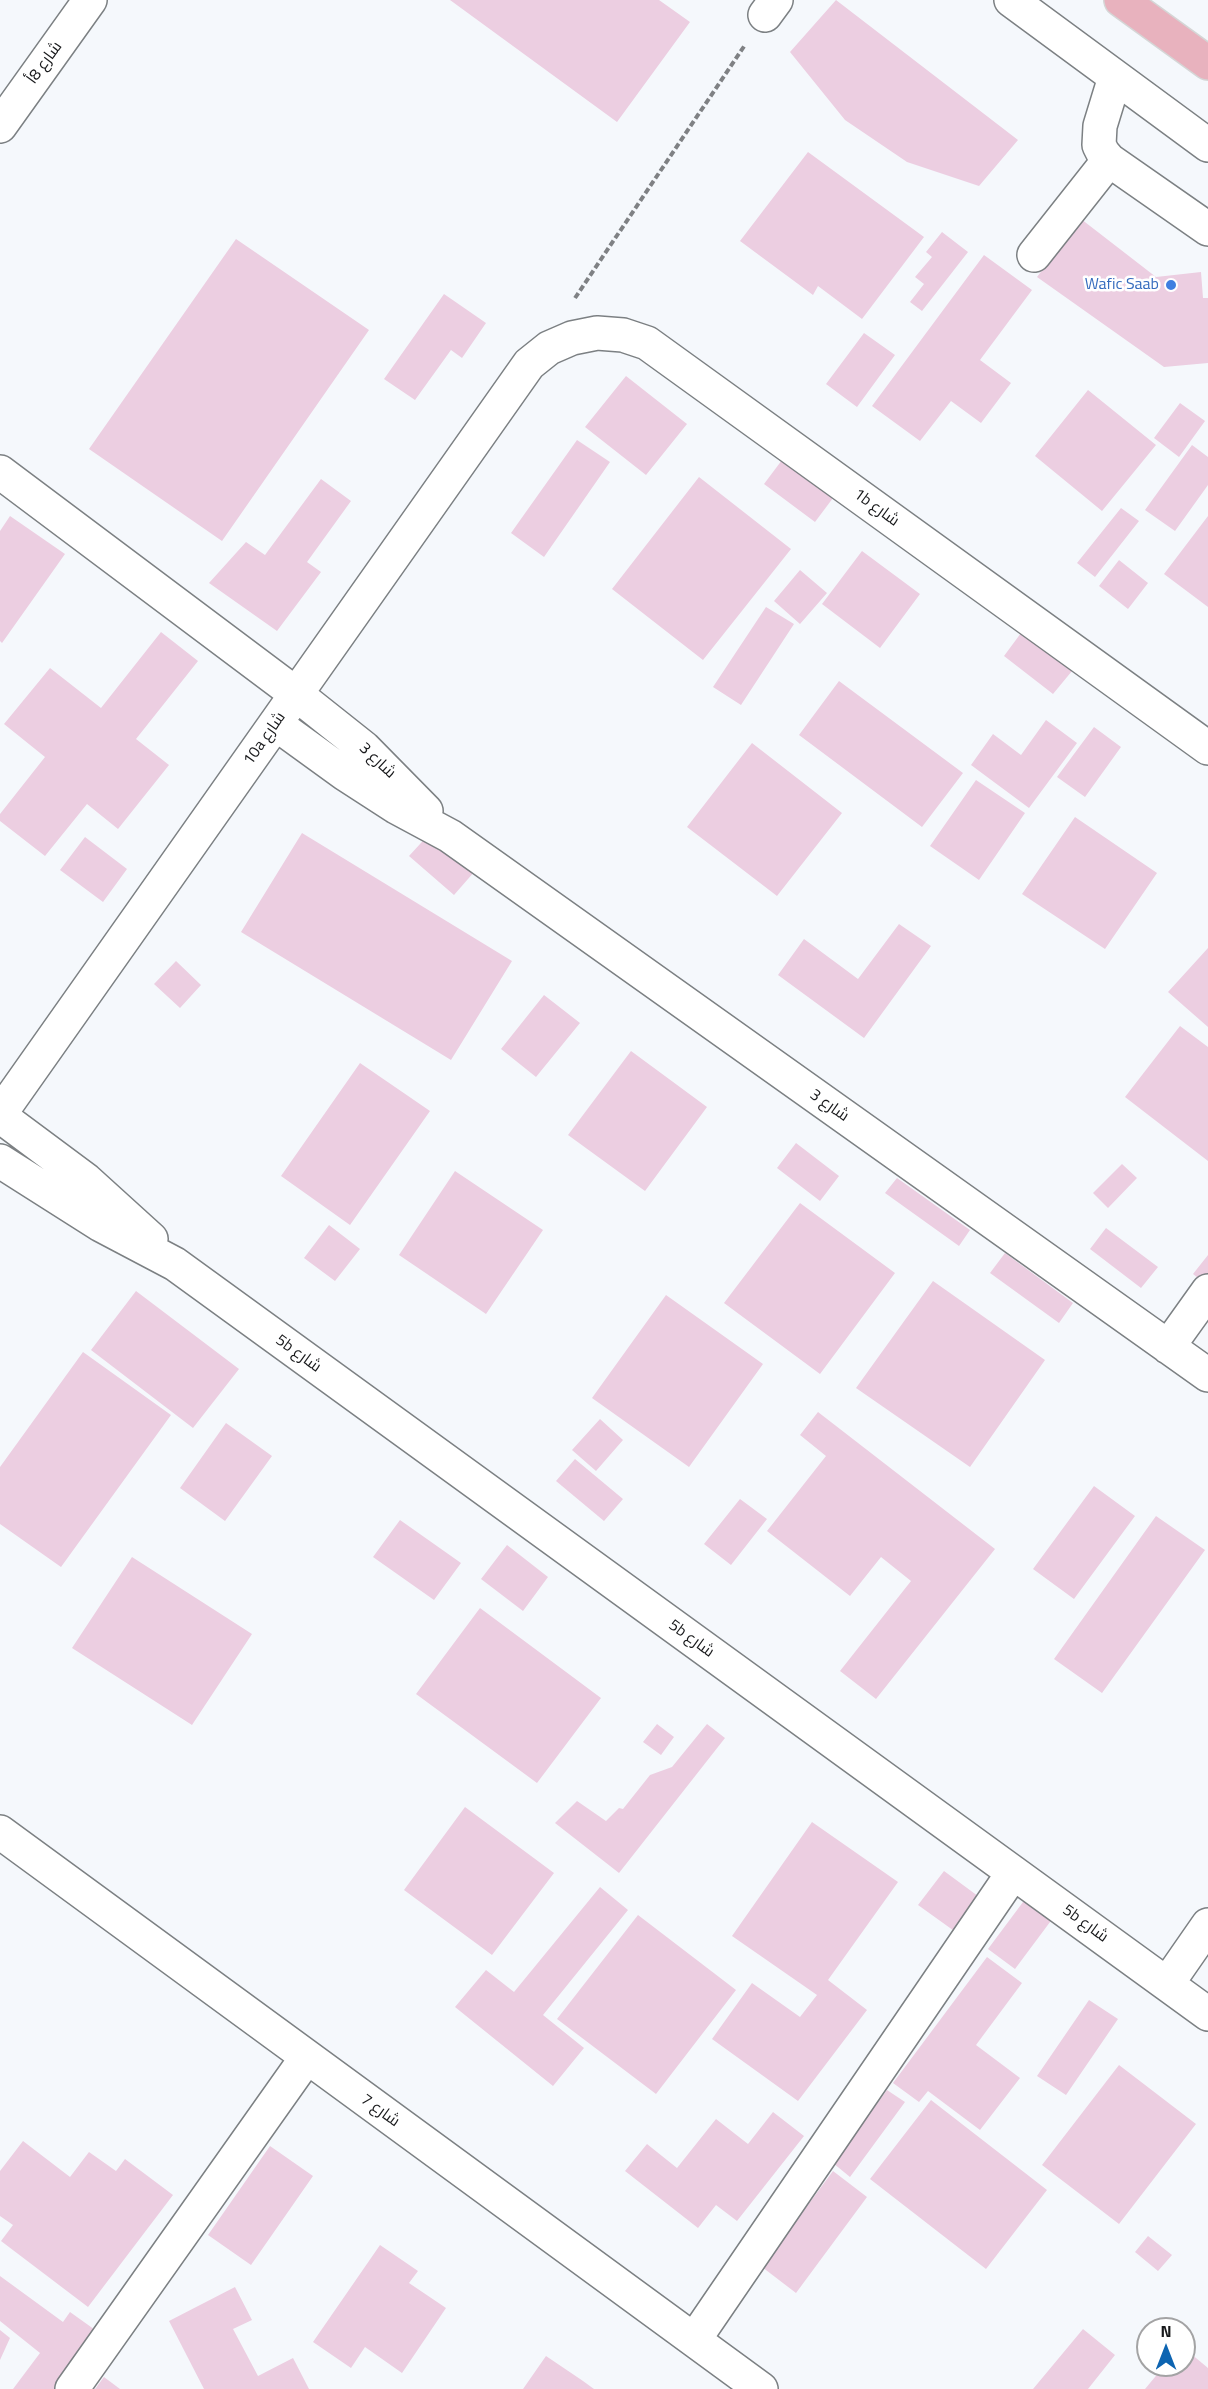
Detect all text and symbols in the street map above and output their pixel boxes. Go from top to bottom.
street label: شارع 8أ [23,38,67,88]
place label: Wafic Saab [1085,275,1159,295]
marker: Wafic Saab [1164,278,1178,292]
street label: 1b شارع [849,485,903,531]
street label: 10a شارع [240,709,290,769]
street label: شارع 3 [355,739,399,783]
street label: شارع 3 [806,1086,852,1126]
street label: 5b شارع [271,1331,325,1377]
street label: 5b شارع [664,1616,718,1662]
street label: 5b شارع [1058,1901,1112,1947]
street label: شارع 7 [357,2090,403,2132]
north arrow [1136,2317,1196,2377]
text: N [1160,2319,1172,2343]

